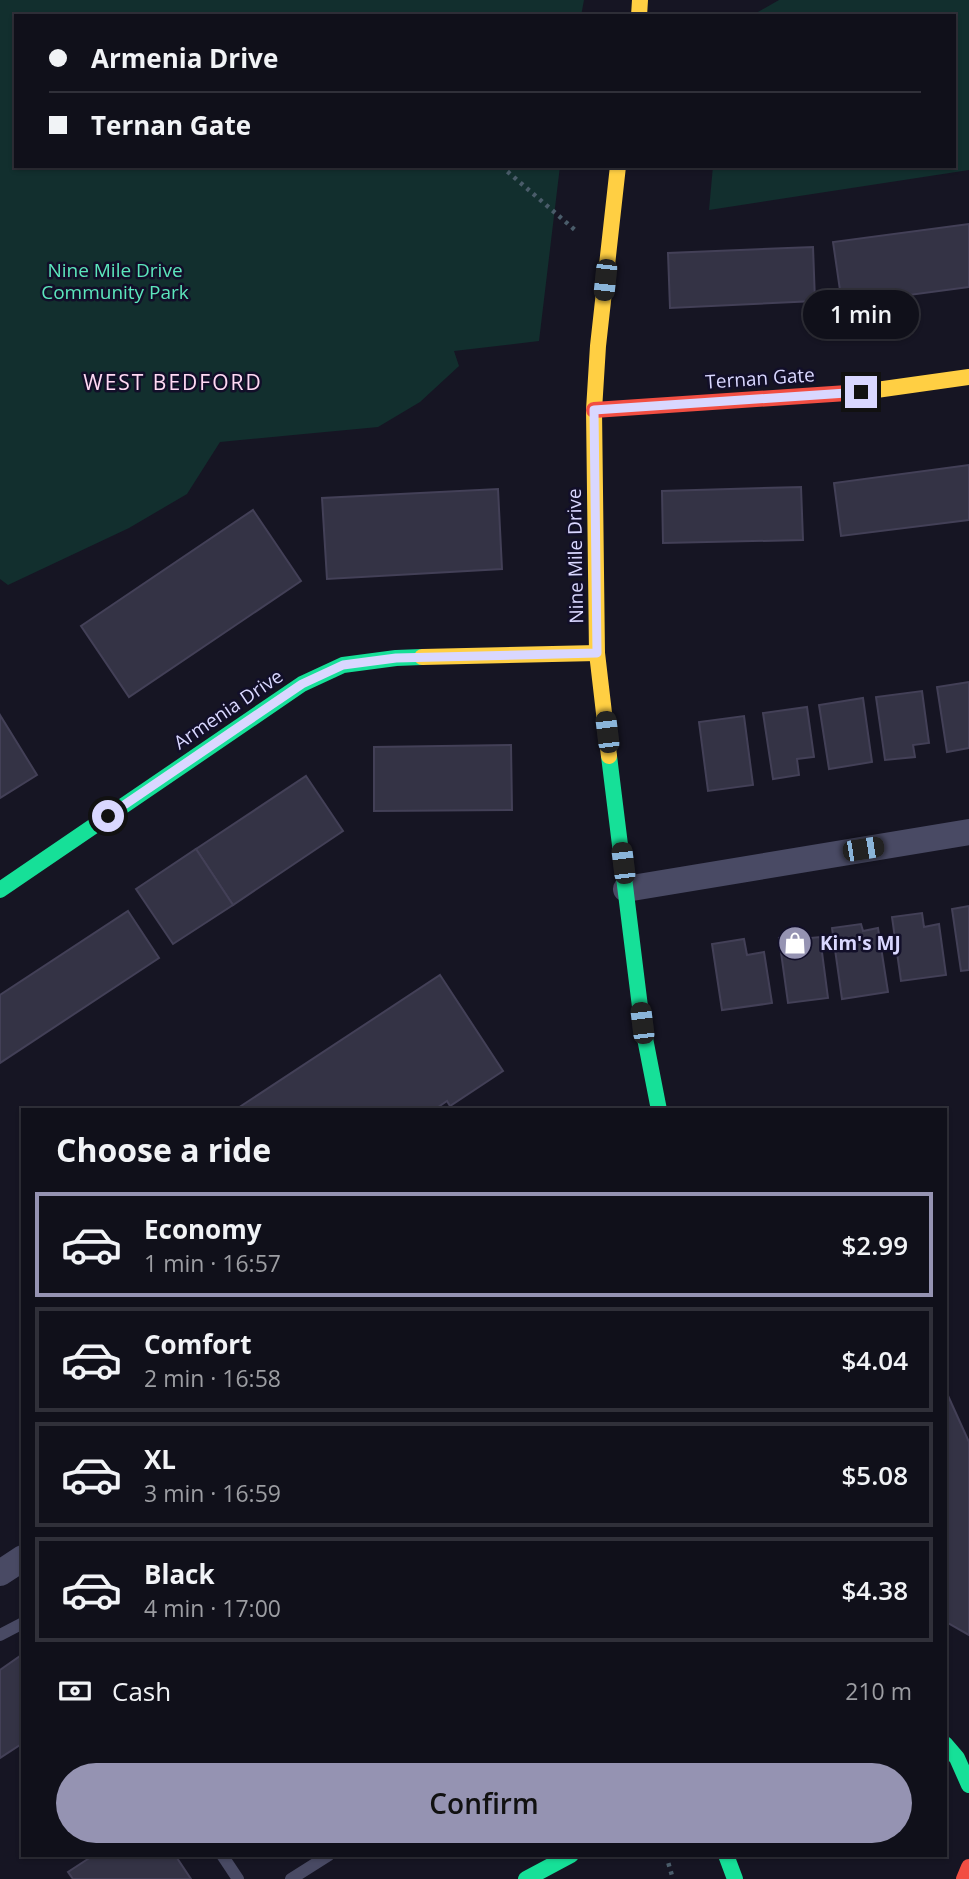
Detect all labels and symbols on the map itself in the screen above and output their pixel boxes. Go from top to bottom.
park label: Nine Mile Drive Community Park [41,257,189,305]
car [593,258,618,302]
callout: 1 min [803,290,919,340]
street label: Ternan Gate [704,361,816,395]
district label: WEST BEDFORD [83,368,263,396]
route end [845,376,877,408]
street label: Nine Mile Drive [561,488,589,624]
street label: Armenia Drive [168,663,288,755]
car [595,710,620,754]
route start [92,800,124,832]
car [841,835,886,863]
car [611,841,636,885]
shop icon: Kim's MJ [776,924,814,962]
place label: Kim's MJ [820,930,901,956]
car [630,1001,655,1045]

